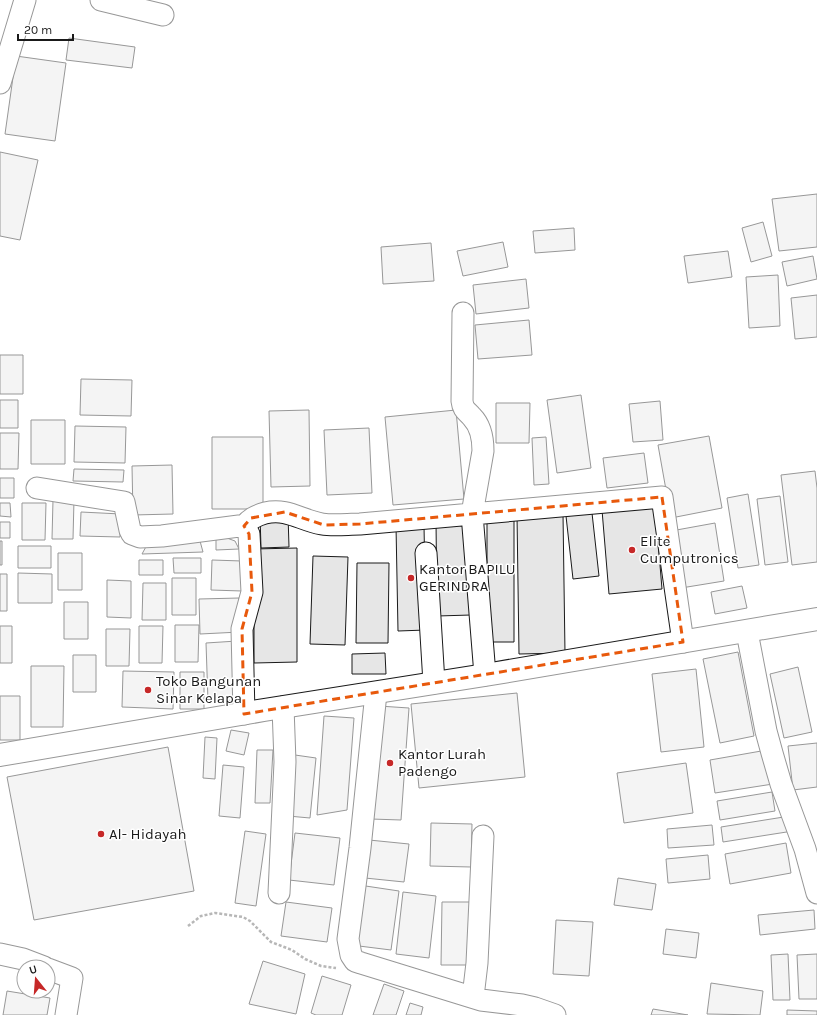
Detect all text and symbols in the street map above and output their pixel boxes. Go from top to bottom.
scale bar [18,16,73,42]
text: 20 m [24,23,52,37]
place label: Elite Cumputronics [640,532,739,567]
marker: Elite Cumputronics [627,545,637,555]
place label: Kantor BAPILU GERINDRA [419,560,516,595]
marker: Kantor BAPILU GERINDRA [406,573,416,583]
place label: Toko Bangunan Sinar Kelapa [156,672,261,707]
marker: Toko Bangunan Sinar Kelapa [143,685,153,695]
place label: Kantor Lurah Padengo [398,745,486,780]
marker: Kantor Lurah Padengo [385,758,395,768]
place label: Al- Hidayah [109,825,187,843]
marker: Al- Hidayah [96,829,106,839]
north arrow [16,959,56,999]
text: U [28,963,39,977]

